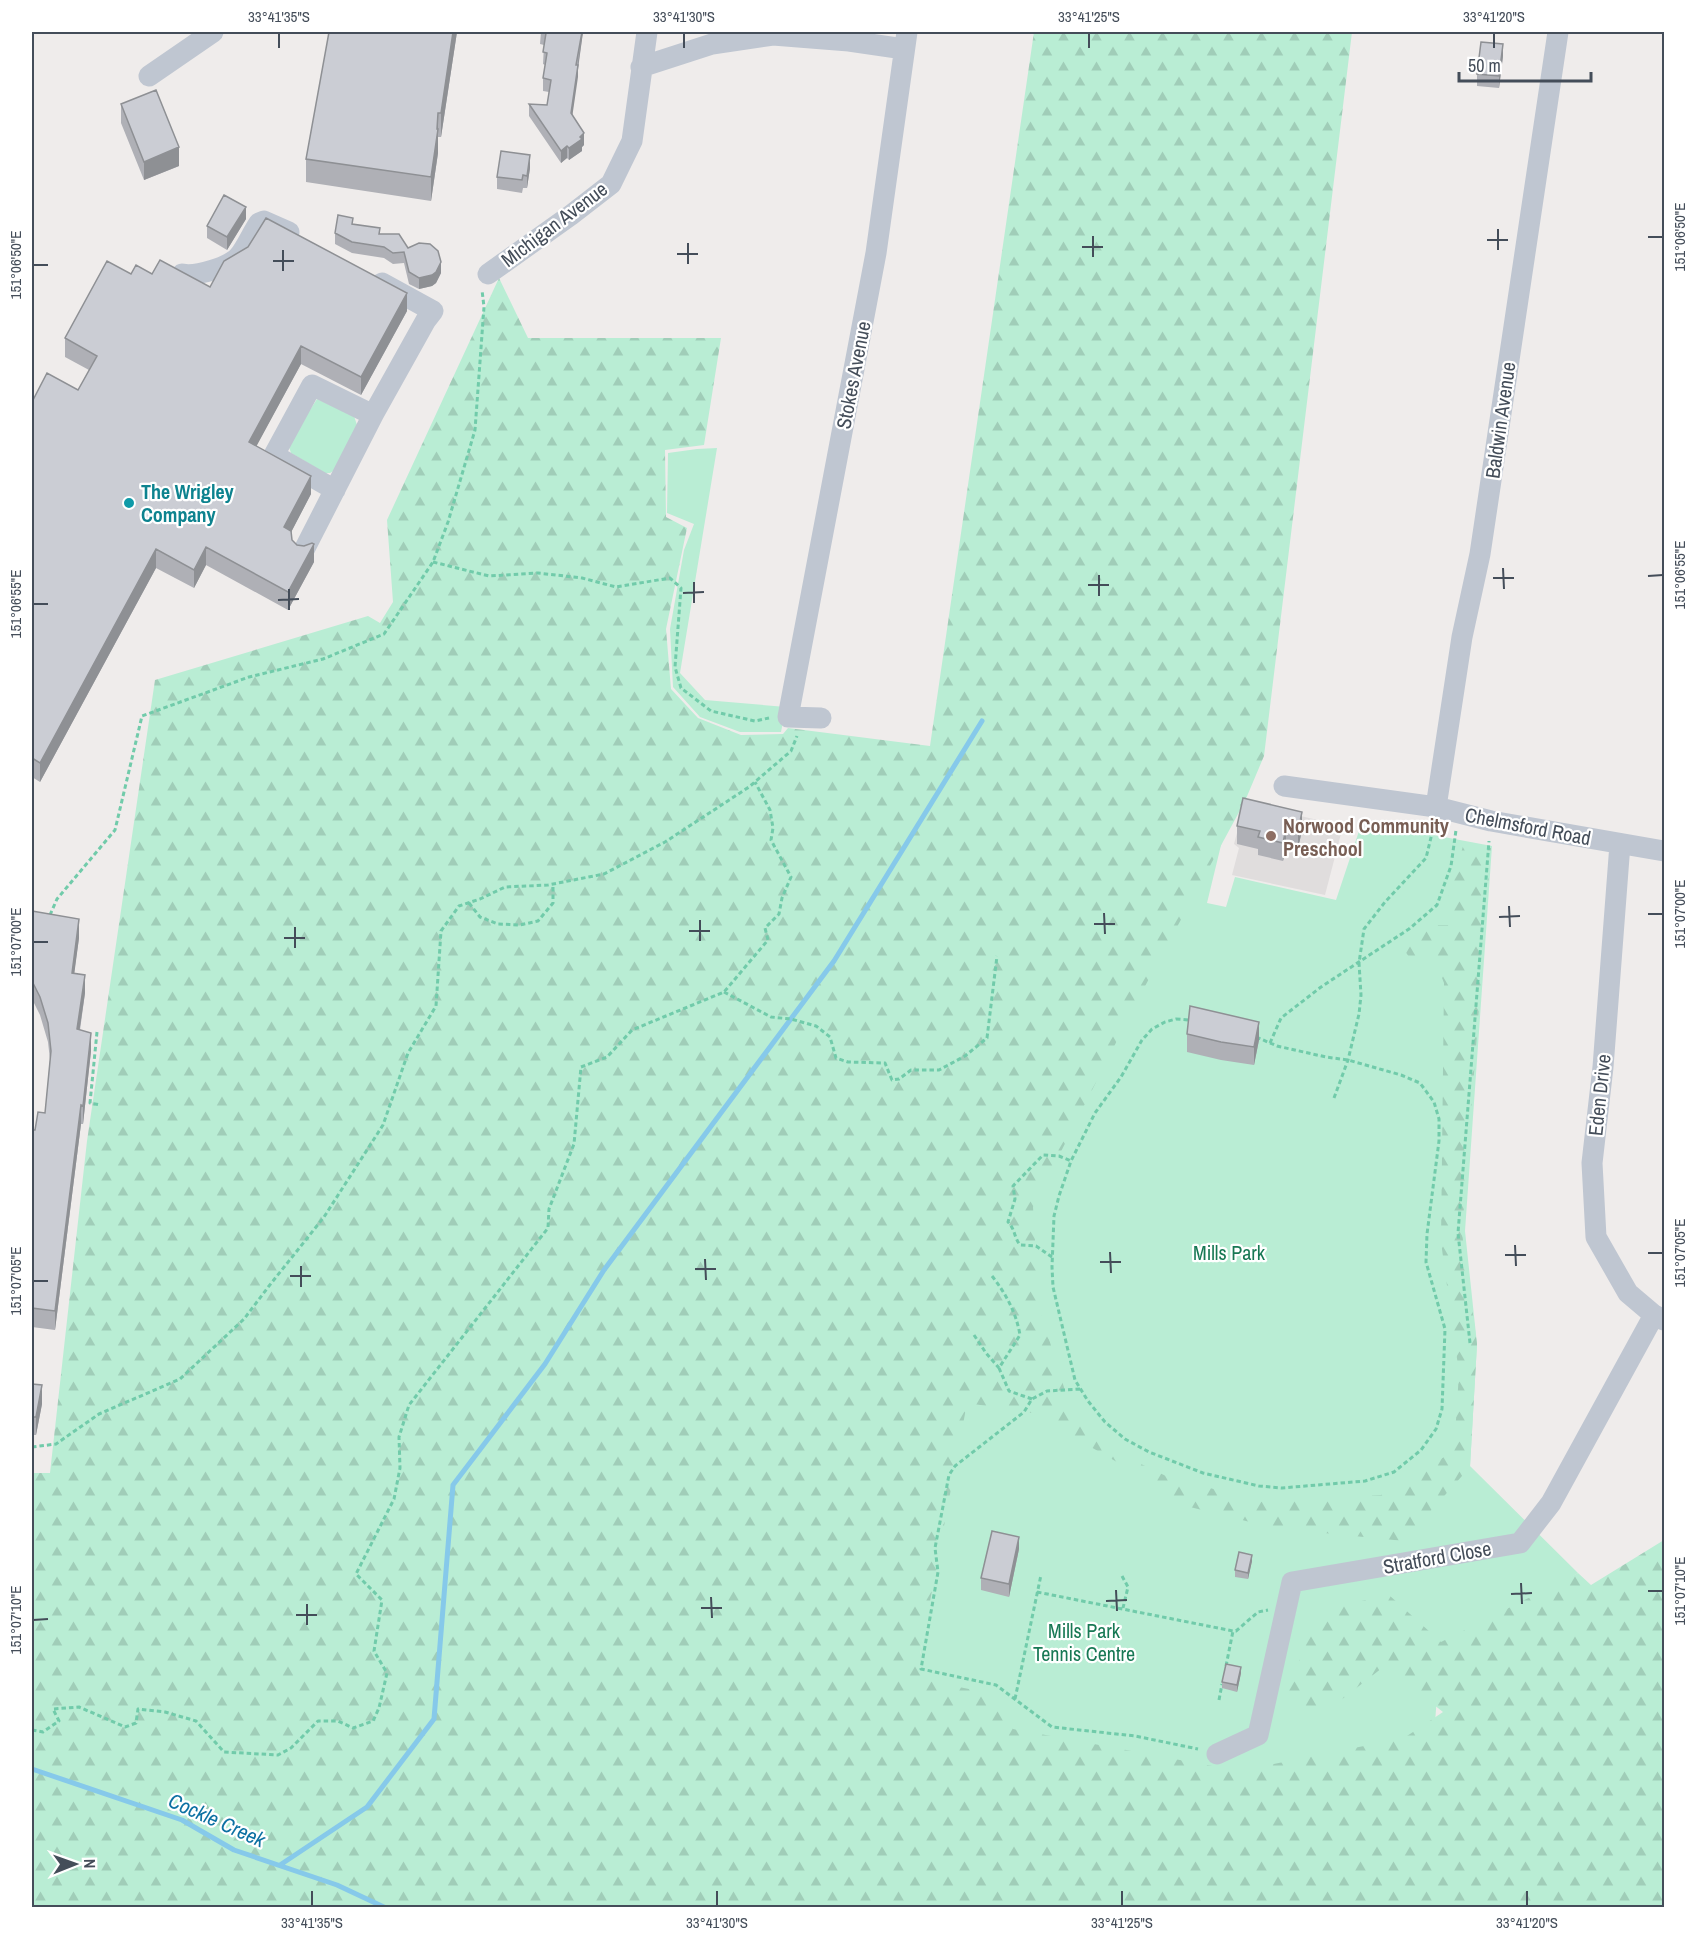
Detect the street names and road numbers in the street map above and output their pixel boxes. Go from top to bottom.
street label: Michigan Avenue [495,175,613,273]
street label: Stokes Avenue [829,319,877,431]
street label: Baldwin Avenue [1478,360,1522,480]
street label: Chelmsford Road [1463,801,1593,851]
street label: Eden Drive [1581,1053,1617,1137]
street label: Stratford Close [1381,1534,1493,1580]

